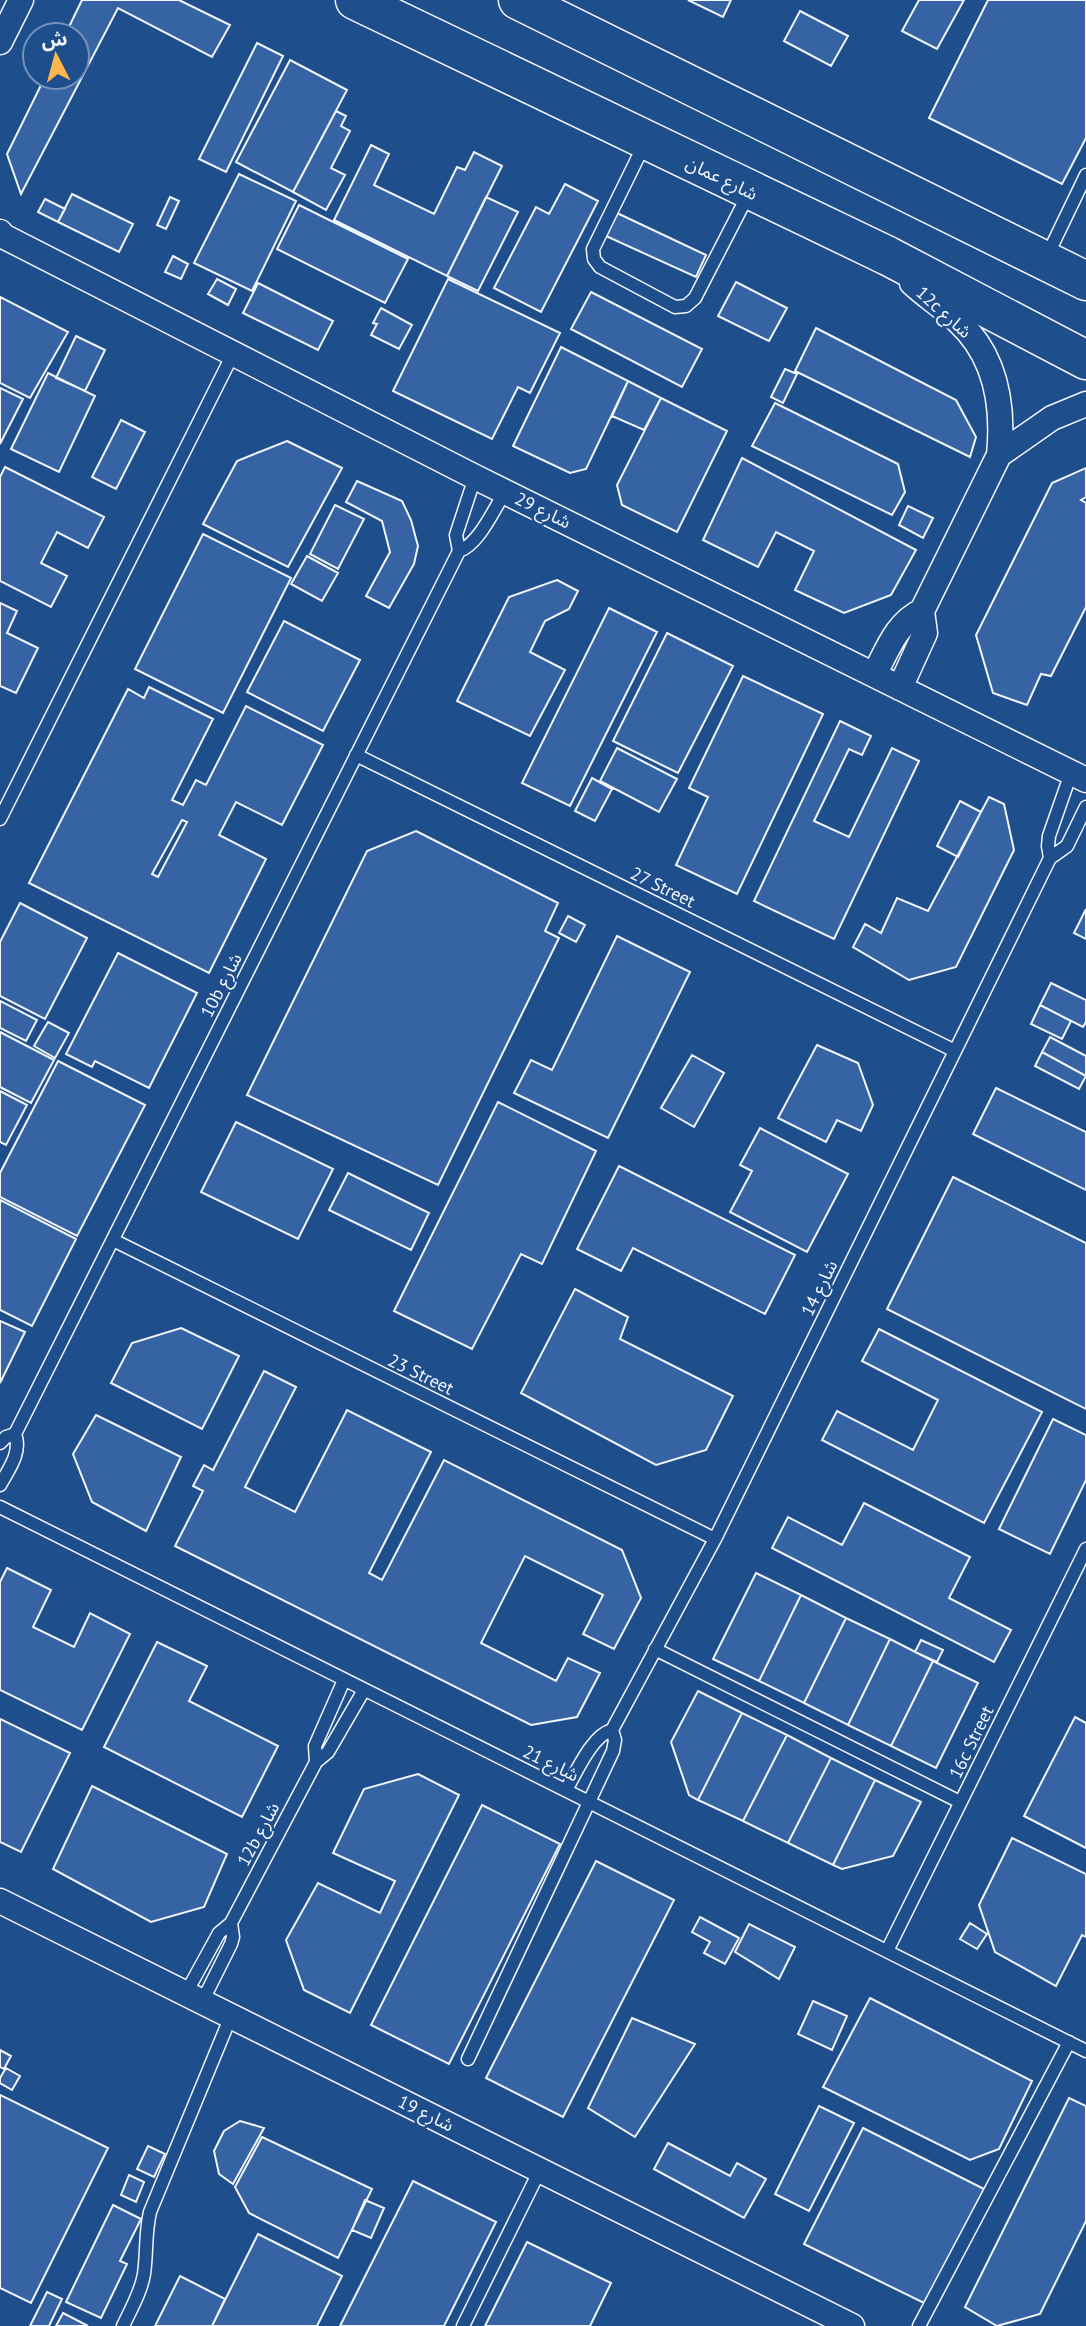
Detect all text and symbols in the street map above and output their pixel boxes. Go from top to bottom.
north arrow [21,21,91,91]
text: ش [40,26,68,52]
street label: شارع عمان [681,151,762,208]
street label: 12c شارع [909,281,977,345]
street label: شارع 29 [510,487,575,536]
street label: 27 Street [627,861,699,913]
street label: 10b شارع [195,949,250,1022]
street label: شارع 14 [796,1256,845,1321]
street label: 23 Street [384,1348,458,1400]
street label: 16c Street [944,1702,998,1782]
street label: شارع 21 [518,1740,583,1789]
street label: 12b شارع [232,1798,287,1871]
street label: شارع 19 [393,2090,458,2139]

